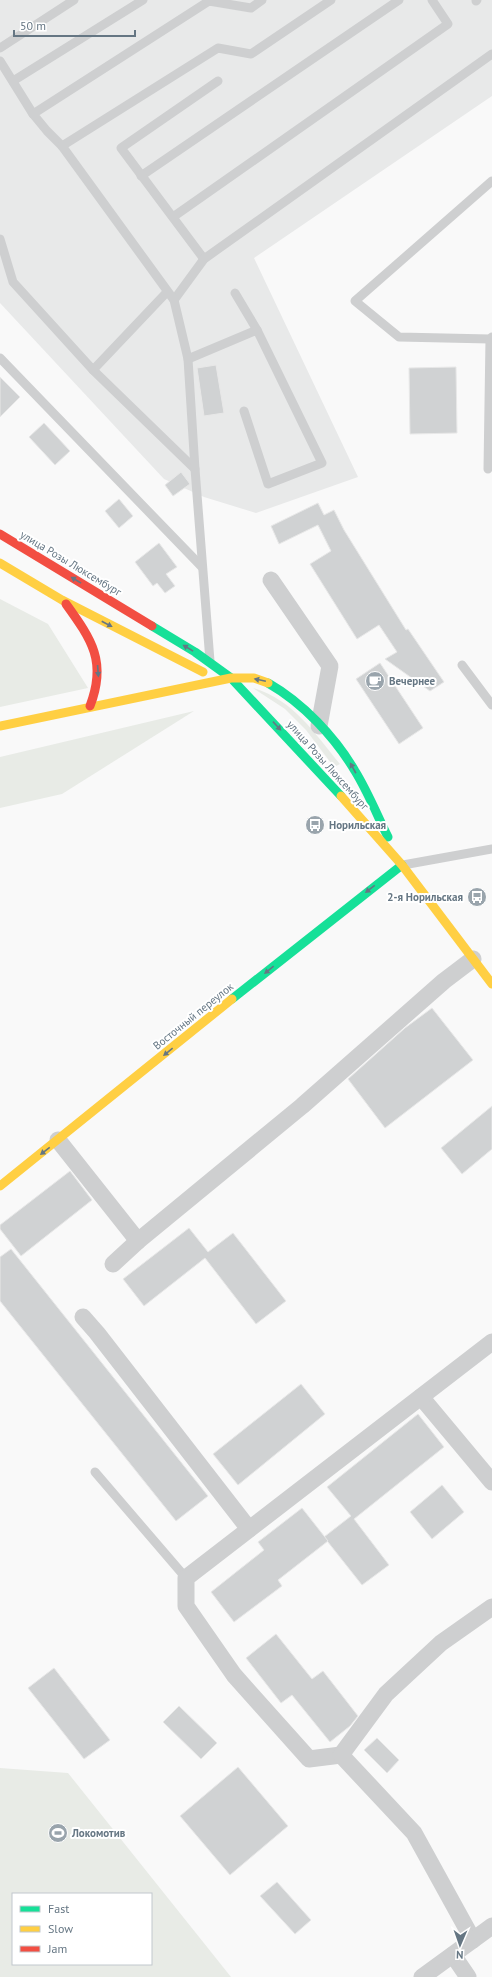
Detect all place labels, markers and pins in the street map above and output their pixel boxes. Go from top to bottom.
cafe icon: Вечернее [364,670,386,692]
place label: Вечернее [389,674,436,688]
bus stop icon: Норильская [304,814,326,836]
place label: Норильская [329,818,386,832]
bus stop icon: 2-я Норильская [466,886,488,908]
place label: 2-я Норильская [387,890,463,904]
sports icon: Локомотив [47,1822,69,1844]
place label: Локомотив [71,1826,126,1840]

